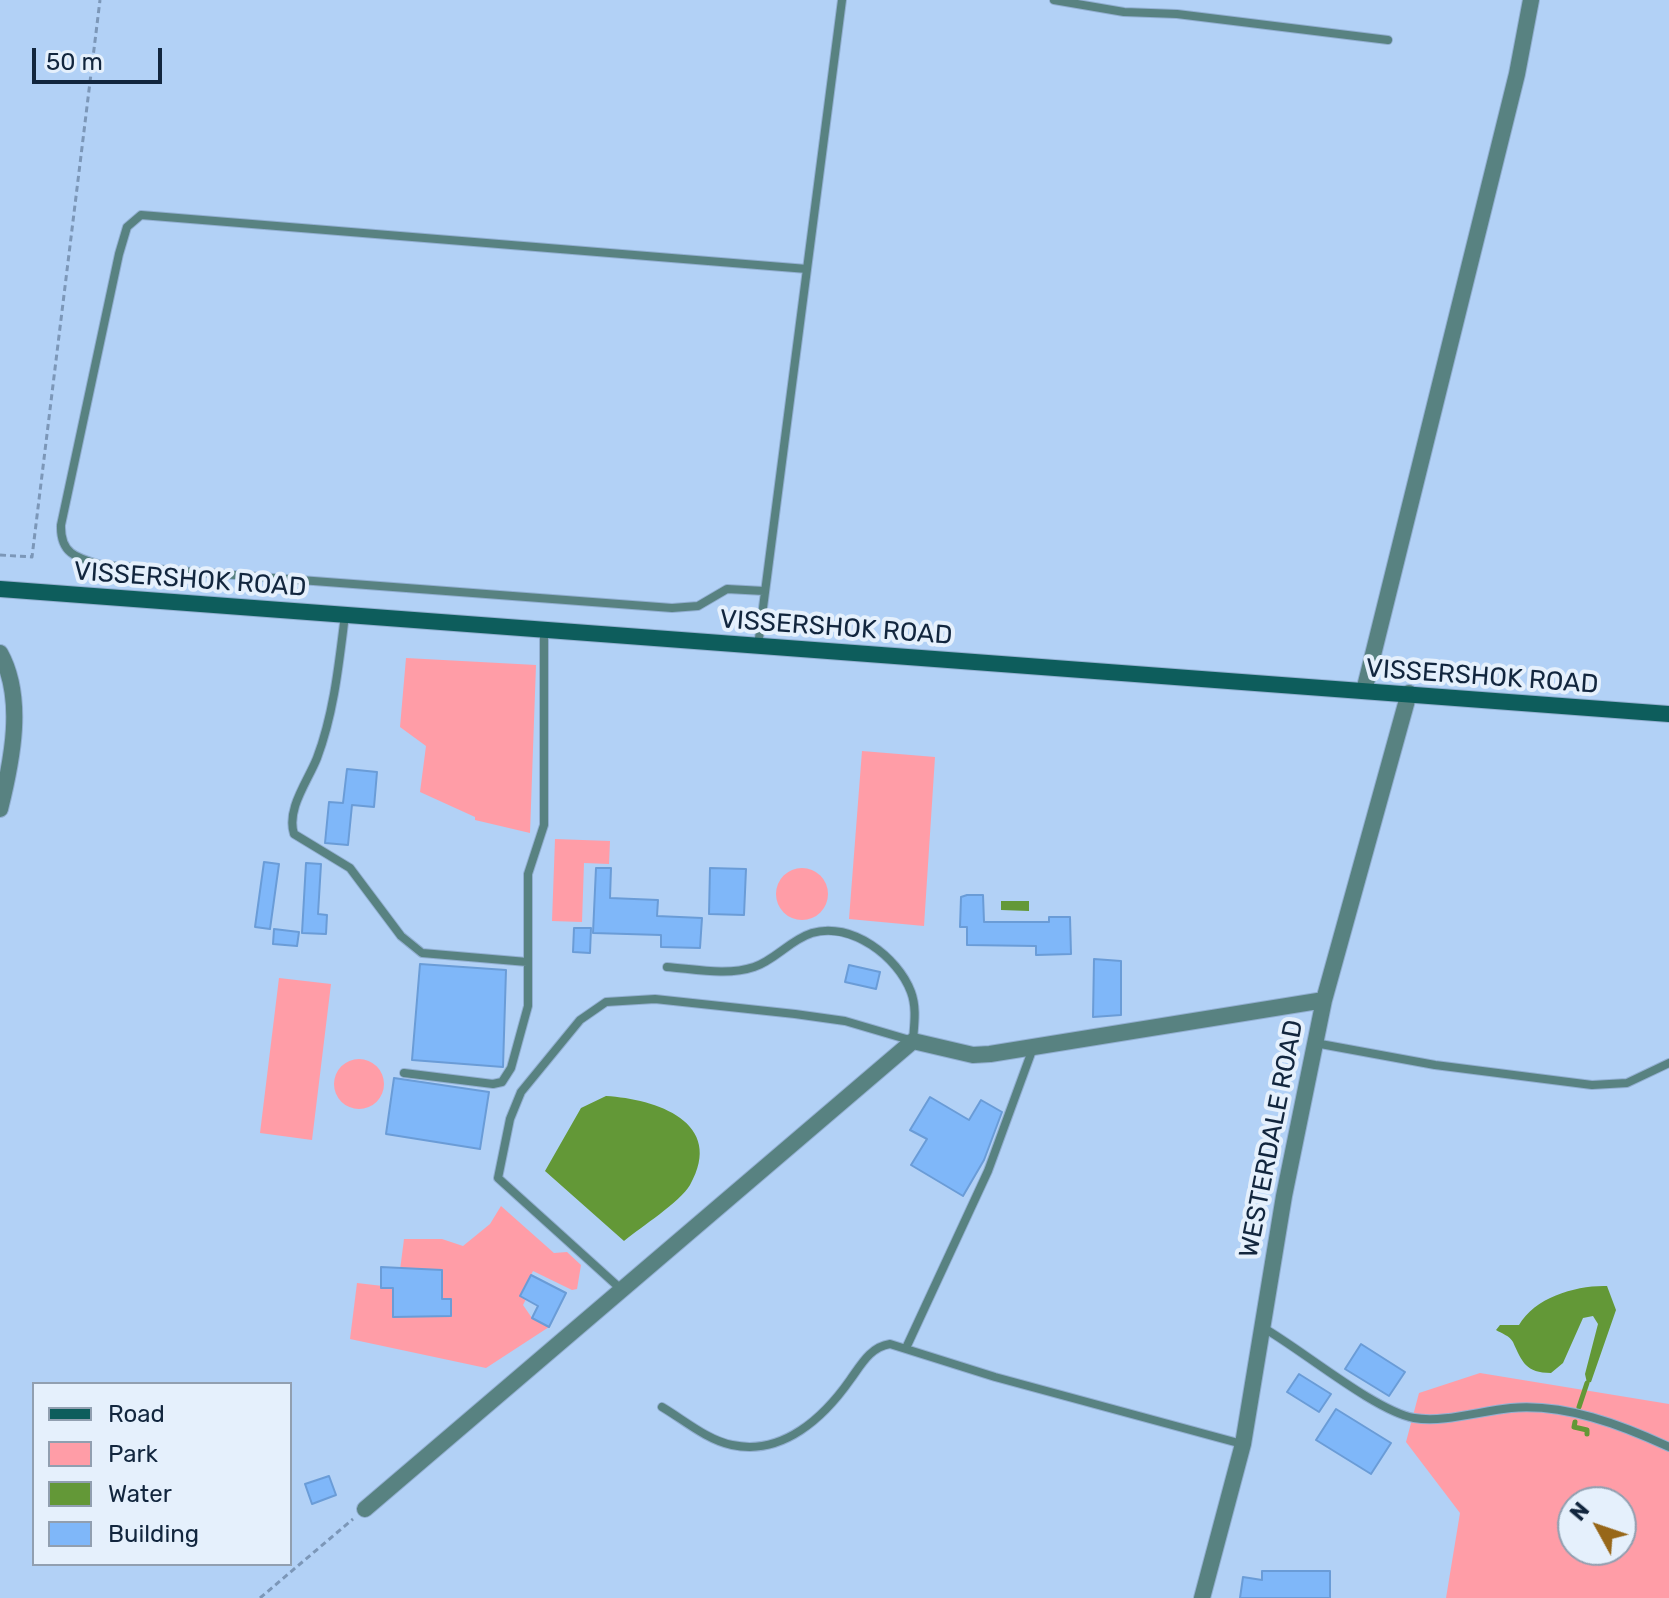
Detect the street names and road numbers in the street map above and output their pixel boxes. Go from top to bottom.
street label: VISSERSHOK ROAD [73,556,307,604]
street label: VISSERSHOK ROAD [719,604,953,652]
street label: VISSERSHOK ROAD [1365,653,1599,701]
street label: WESTERDALE ROAD [1234,1017,1310,1261]

